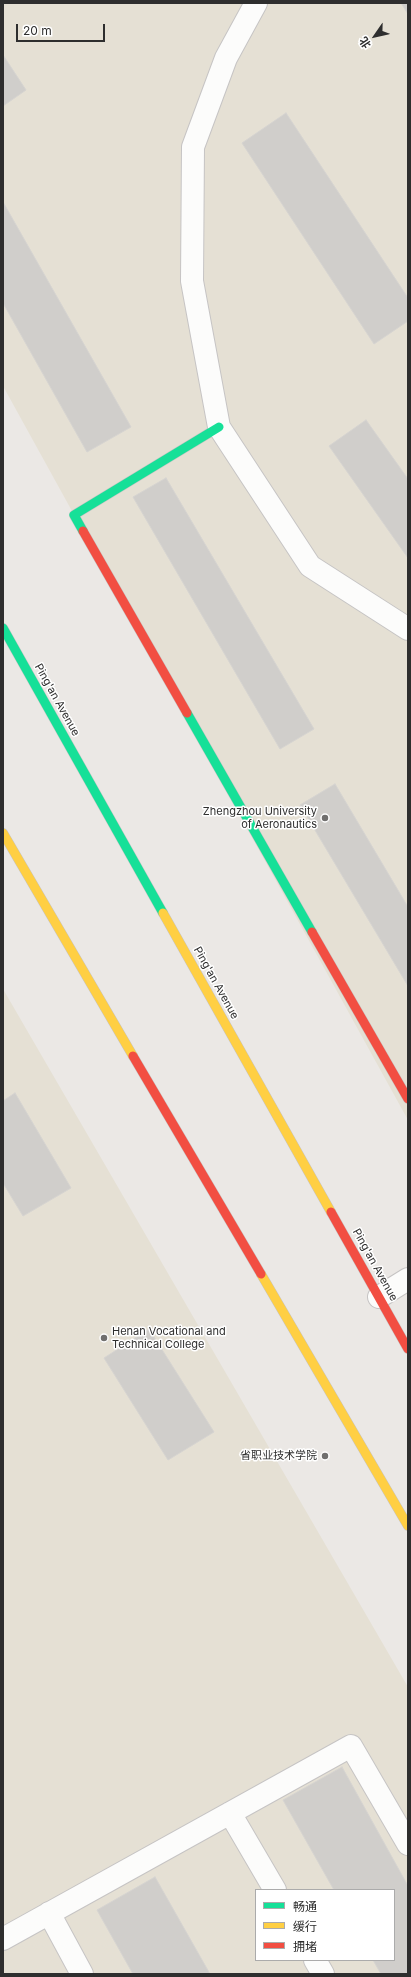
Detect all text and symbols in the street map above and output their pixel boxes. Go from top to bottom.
scale bar [18,16,107,42]
north arrow [355,16,395,56]
text: 20 m [23,23,52,38]
text: 北 [356,34,374,51]
street label: Ping'an Avenue [32,662,82,738]
place label: Zhengzhou University of Aeronautics [203,805,317,831]
marker: Zhengzhou University of Aeronautics [320,813,330,823]
street label: Ping'an Avenue [191,945,241,1021]
street label: Ping'an Avenue [350,1227,400,1303]
place label: Henan Vocational and Technical College [112,1325,226,1351]
marker: Henan Vocational and Technical College [99,1333,109,1343]
place label: 省职业技术学院 [240,1449,317,1463]
marker: 省职业技术学院 [320,1451,330,1461]
legend [255,1889,395,1961]
text: 畅通 [293,1899,317,1914]
text: 缓行 [293,1919,317,1934]
text: 拥堵 [293,1939,317,1954]

